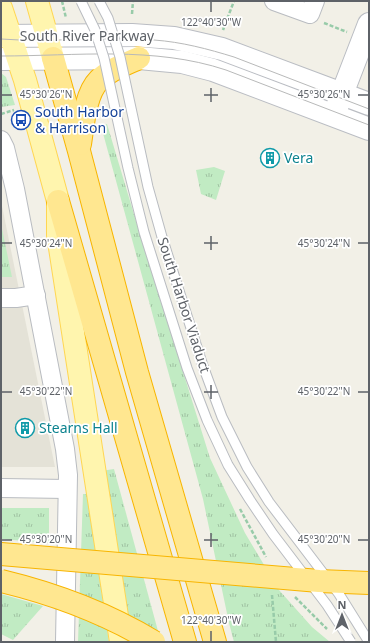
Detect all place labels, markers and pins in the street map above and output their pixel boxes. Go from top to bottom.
place label: South Harbor & Harrison [35,102,124,137]
bus stop icon: South Harbor & Harrison [10,109,32,131]
building icon: Vera [259,147,281,169]
place label: Vera [284,148,313,167]
building icon: Stearns Hall [14,417,36,439]
place label: Stearns Hall [39,418,118,437]

